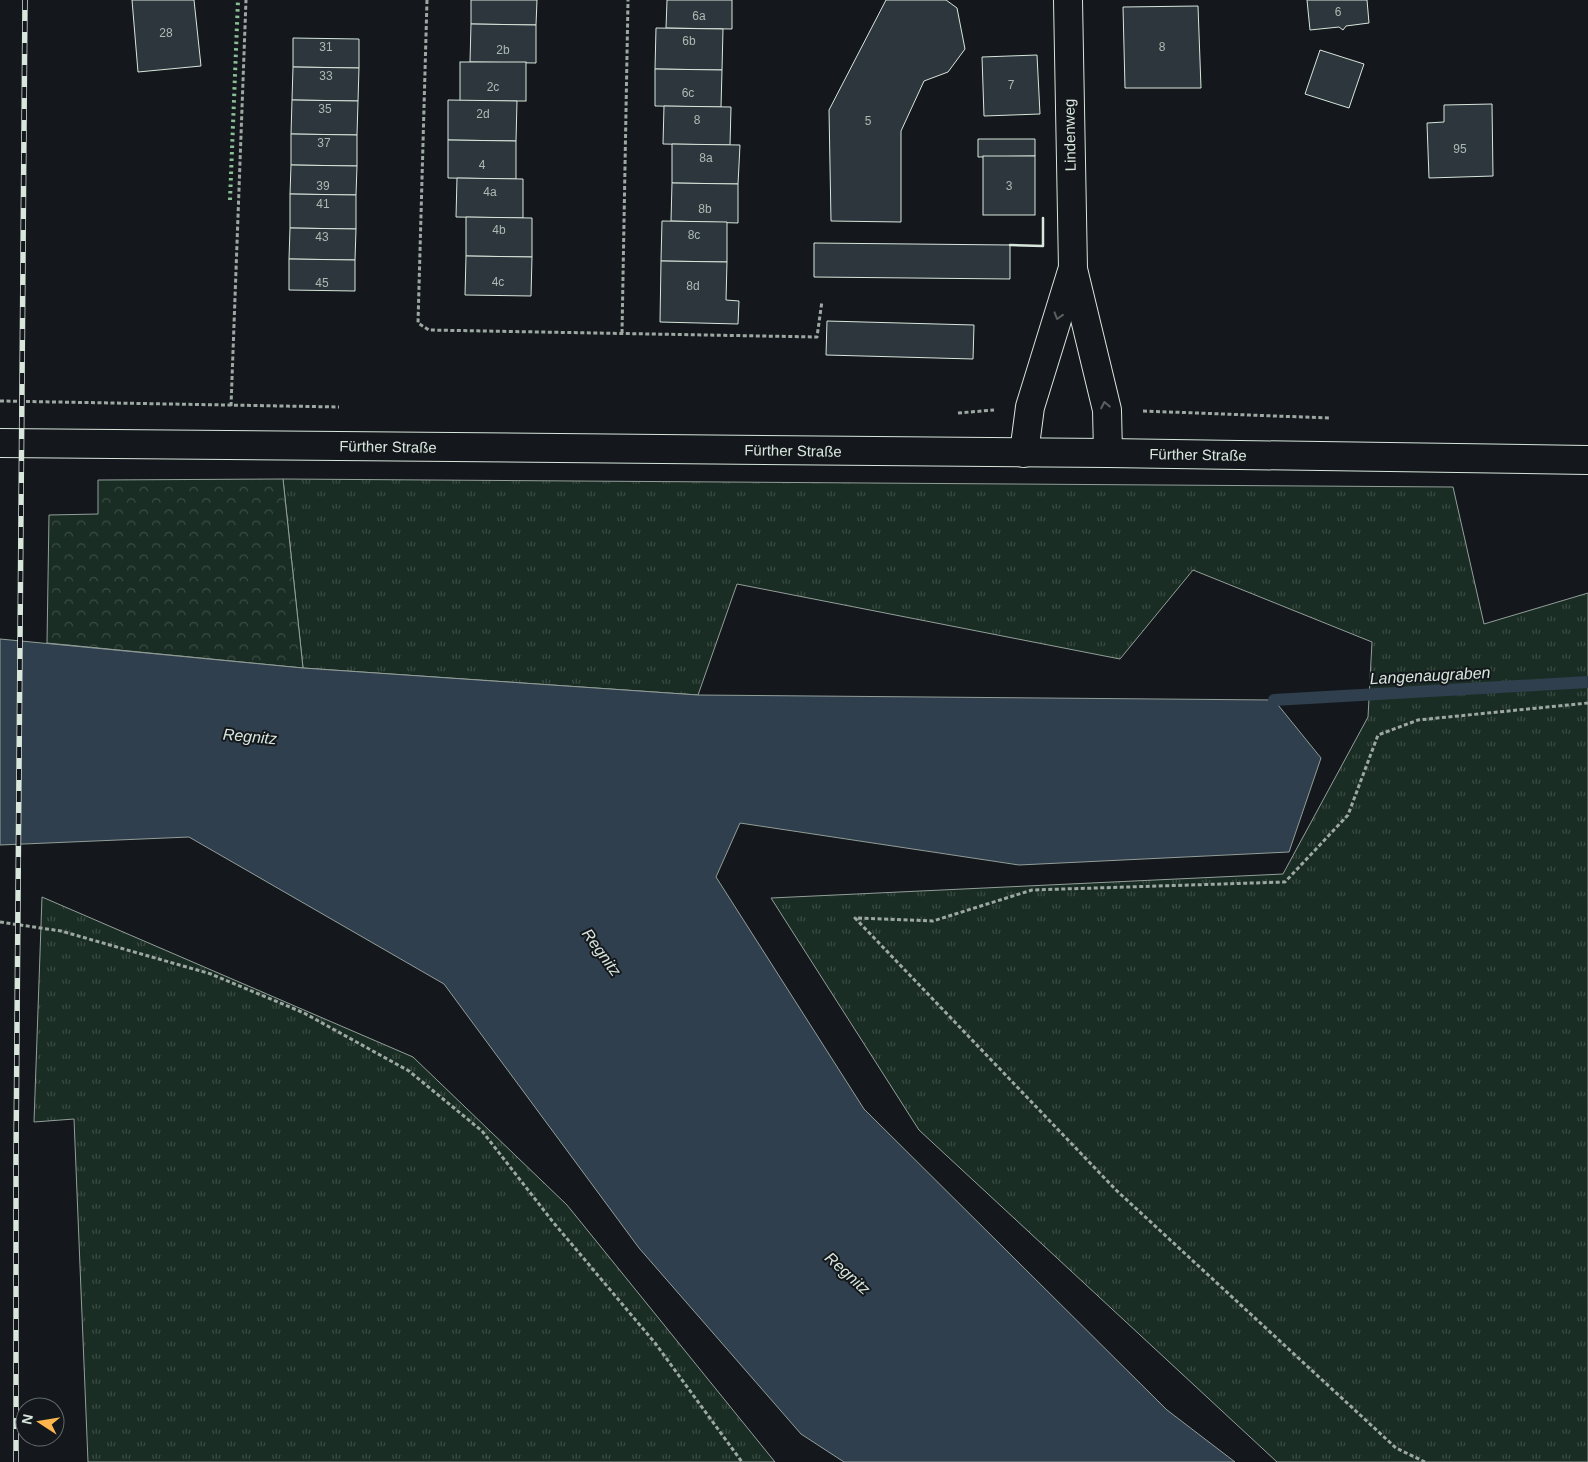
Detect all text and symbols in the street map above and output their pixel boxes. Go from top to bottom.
house number: 6 [1335,5,1342,19]
house number: 6a [692,9,706,23]
house number: 28 [159,26,173,40]
house number: 6b [682,34,696,48]
house number: 31 [319,40,333,54]
house number: 8 [1159,40,1166,54]
house number: 2b [496,43,510,57]
house number: 33 [319,69,333,83]
house number: 7 [1008,78,1015,92]
house number: 2c [487,80,499,94]
house number: 6c [682,86,694,100]
street label: Lindenweg [1060,99,1079,171]
house number: 35 [318,102,332,116]
house number: 2d [476,107,490,121]
house number: 8 [694,113,701,127]
house number: 5 [865,114,872,128]
house number: 37 [317,136,331,150]
house number: 95 [1453,142,1467,156]
house number: 8a [699,151,713,165]
house number: 4 [479,158,486,172]
house number: 39 [316,179,330,193]
house number: 3 [1006,179,1013,193]
house number: 4a [483,185,497,199]
house number: 41 [316,197,330,211]
house number: 8b [698,202,712,216]
house number: 4b [492,223,506,237]
house number: 8c [688,228,700,242]
house number: 43 [315,230,329,244]
house number: 4c [492,275,504,289]
house number: 45 [315,276,329,290]
house number: 8d [686,279,700,293]
one-way arrow [1054,311,1064,319]
one-way arrow [1100,400,1111,409]
street label: Fürther Straße [339,437,437,456]
street label: Fürther Straße [744,441,842,460]
street label: Fürther Straße [1149,445,1247,464]
water label: Langenaugraben [1369,664,1491,687]
water label: Regnitz [222,726,278,747]
water label: Regnitz [579,925,624,979]
water label: Regnitz [822,1249,874,1298]
north arrow [15,1397,65,1447]
text: N [18,1413,36,1426]

